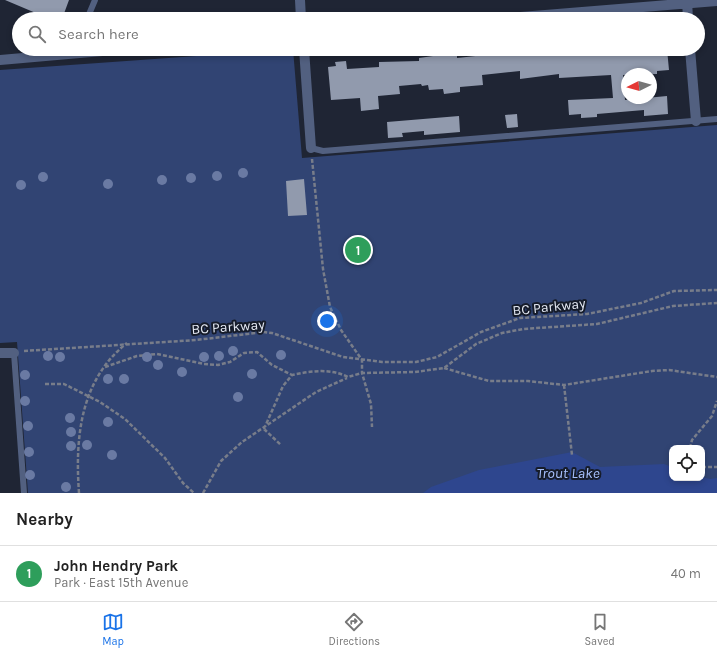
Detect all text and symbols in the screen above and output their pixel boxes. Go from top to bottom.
search box [12,12,705,56]
icon: search [26,23,48,45]
text: Search here [58,25,139,43]
north arrow [621,68,657,104]
pin: 1 [345,235,371,265]
street label: BC Parkway [512,295,587,319]
your location [317,311,337,331]
street label: BC Parkway [191,316,266,338]
map controls [669,445,705,481]
button: locate [669,445,705,481]
water label: Trout Lake [536,464,600,482]
text: Nearby [16,509,73,529]
text: John Hendry Park [54,557,178,575]
text: 1 [27,566,31,581]
text: 40 m [671,566,701,581]
text: Park · East 15th Avenue [54,575,188,590]
tab: Map [102,611,124,648]
tab: Directions [328,611,380,648]
tab: Saved [584,611,615,648]

